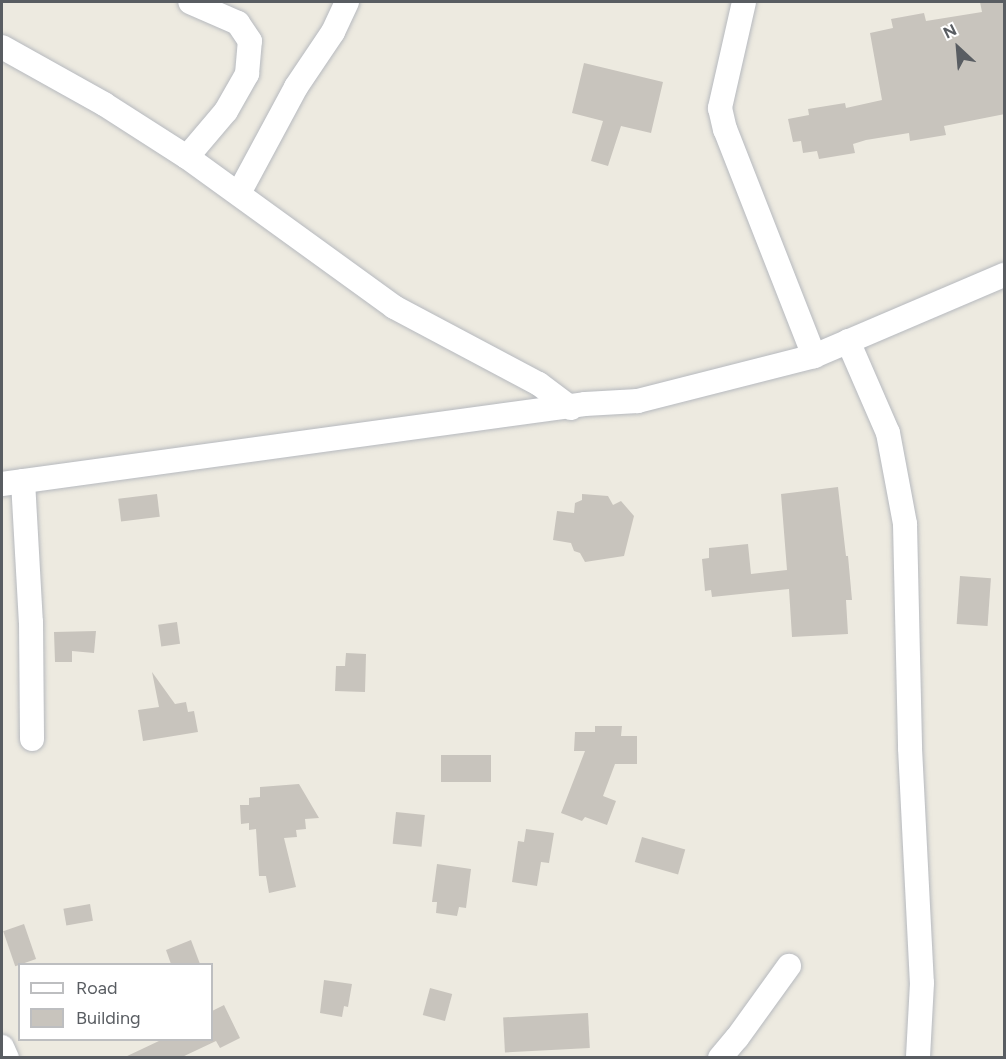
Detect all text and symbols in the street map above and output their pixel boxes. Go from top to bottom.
north arrow [928,18,988,78]
text: N [940,20,960,43]
legend [18,963,213,1041]
text: Road [76,977,117,999]
text: Building [76,1007,141,1029]

